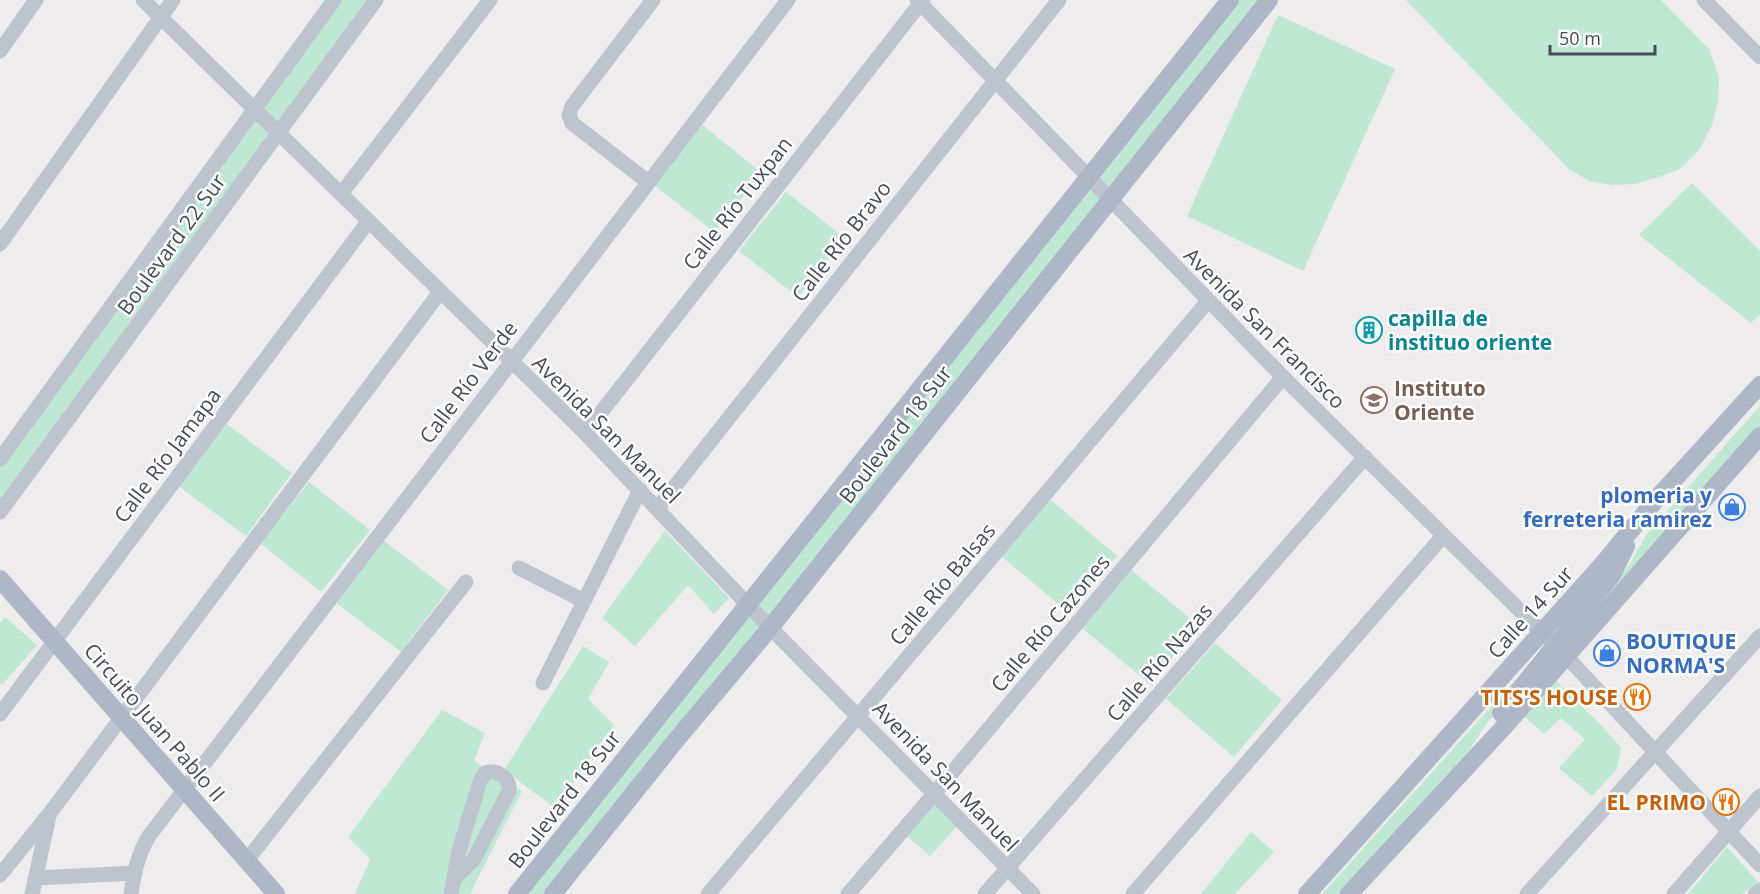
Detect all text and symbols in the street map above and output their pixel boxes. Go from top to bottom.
scale bar [1550,18,1655,56]
text: 50 m [1559,26,1601,50]
street label: Calle Río Tuxpan [676,131,798,275]
street label: Boulevard 22 Sur [110,168,232,320]
street label: Calle Río Bravo [785,175,897,307]
street label: Avenida San Francisco [1178,241,1352,415]
place label: capilla de instituo oriente [1388,304,1552,356]
street label: Calle Río Verde [413,315,523,449]
building icon: capilla de instituo oriente [1354,315,1384,345]
street label: Avenida San Manuel [527,349,687,509]
street label: Boulevard 18 Sur [832,359,958,509]
place label: Instituto Oriente [1394,374,1486,426]
street label: Calle Río Jamapa [107,382,227,528]
school or university icon: Instituto Oriente [1359,385,1389,415]
place label: plomeria y ferreteria ramirez [1523,481,1712,533]
shop icon: plomeria y ferreteria ramirez [1717,492,1747,522]
street label: Calle Río Balsas [883,517,1001,651]
street label: Calle Río Cazones [984,548,1116,698]
street label: Calle 14 Sur [1481,560,1579,664]
street label: Calle Río Nazas [1100,597,1218,727]
place label: BOUTIQUE NORMA'S [1626,627,1736,679]
street label: Circuito Juan Pablo II [78,637,232,807]
shop icon: BOUTIQUE NORMA'S [1592,638,1622,668]
restaurant icon: TITS'S HOUSE [1622,682,1652,712]
place label: TITS'S HOUSE [1481,683,1618,711]
street label: Avenida San Manuel [867,695,1025,857]
street label: Boulevard 18 Sur [501,724,627,874]
restaurant icon: EL PRIMO [1711,787,1741,817]
place label: EL PRIMO [1606,788,1706,816]

